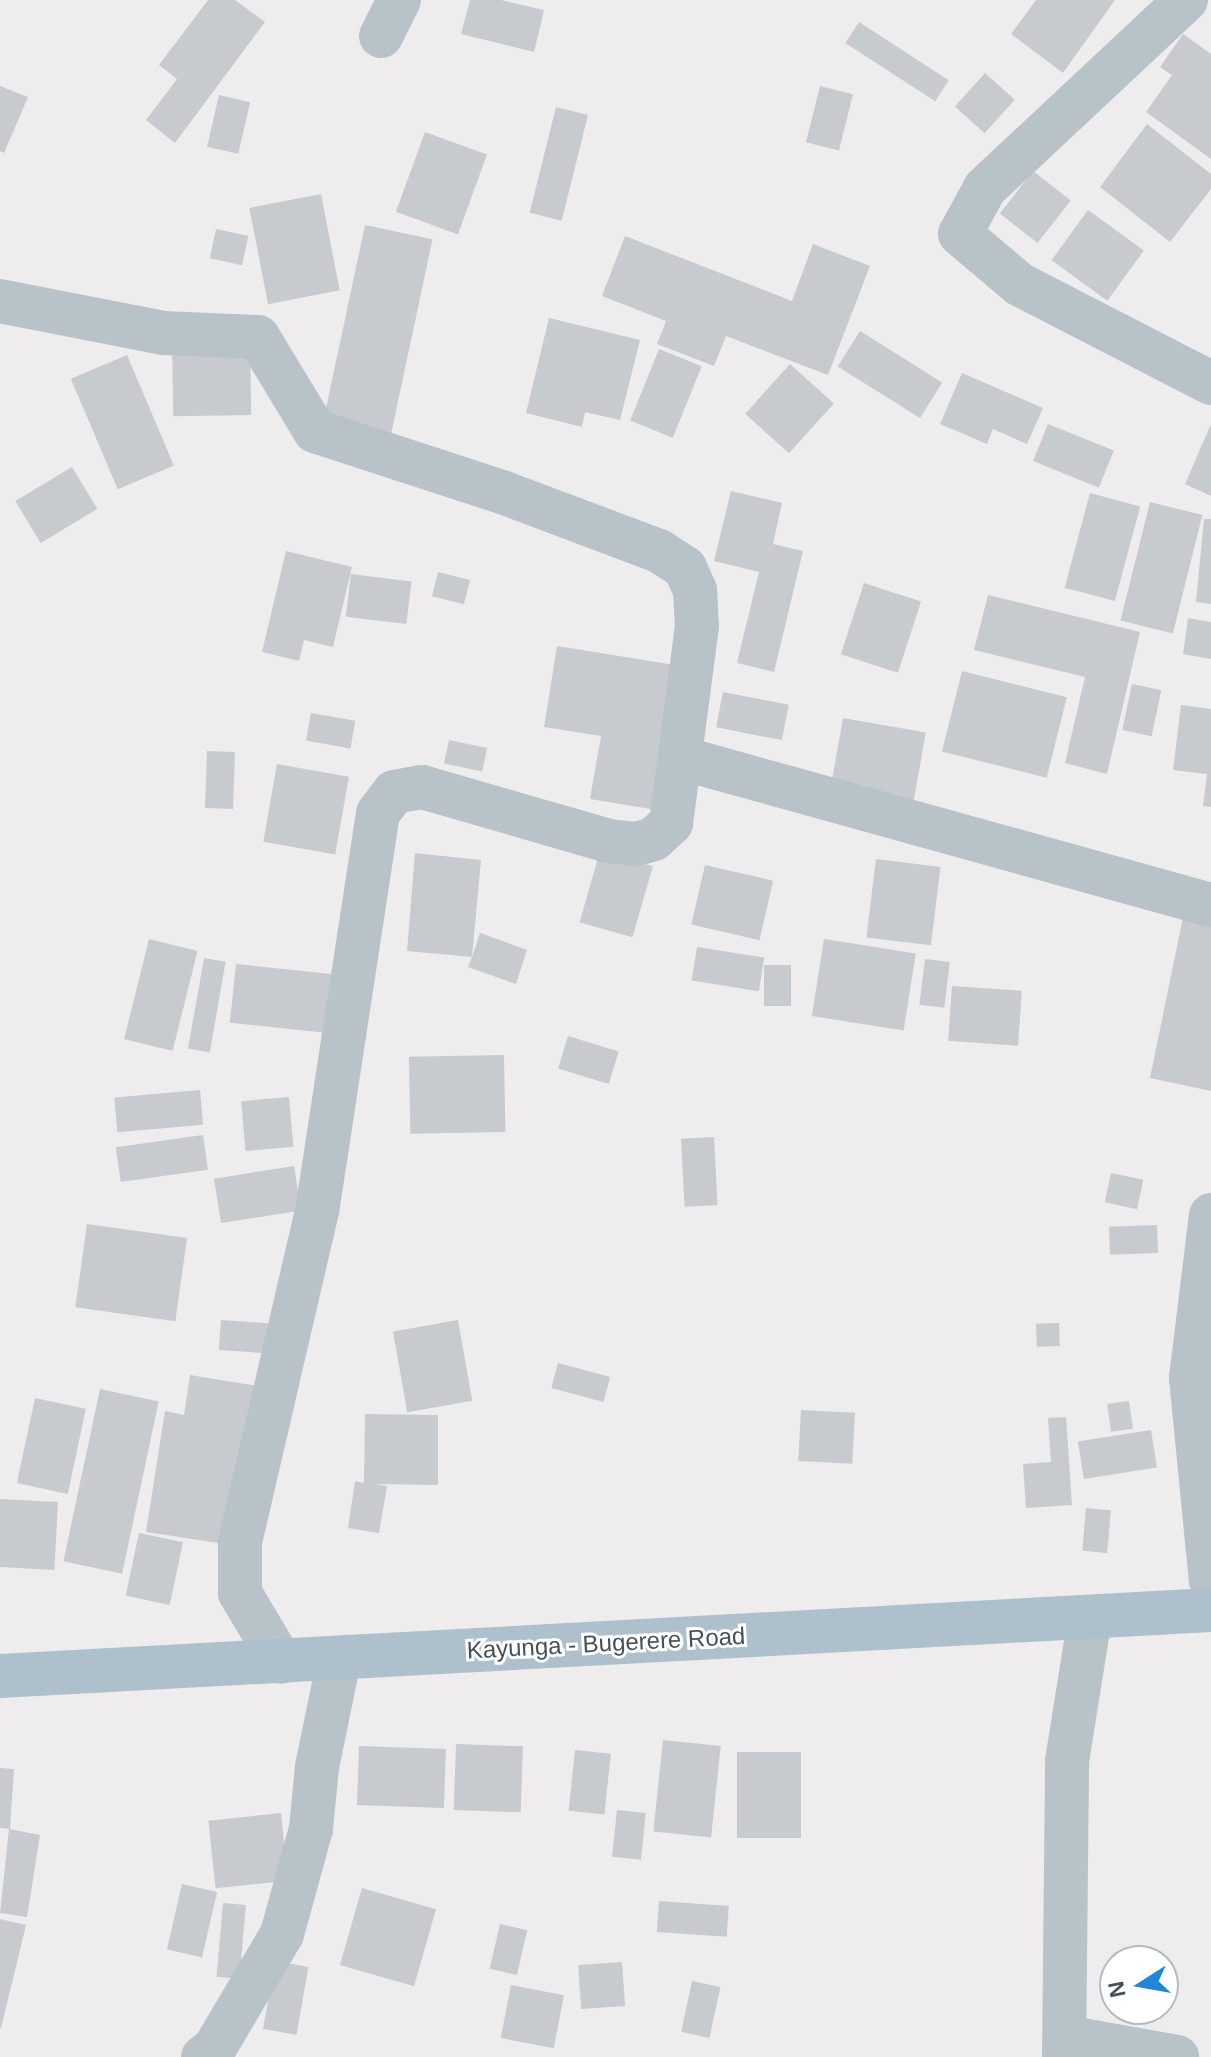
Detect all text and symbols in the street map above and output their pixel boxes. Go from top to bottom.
street label: Kayunga - Bugerere Road [466,1621,746,1665]
north arrow [1099,1945,1179,2025]
text: N [1103,1979,1131,1999]

